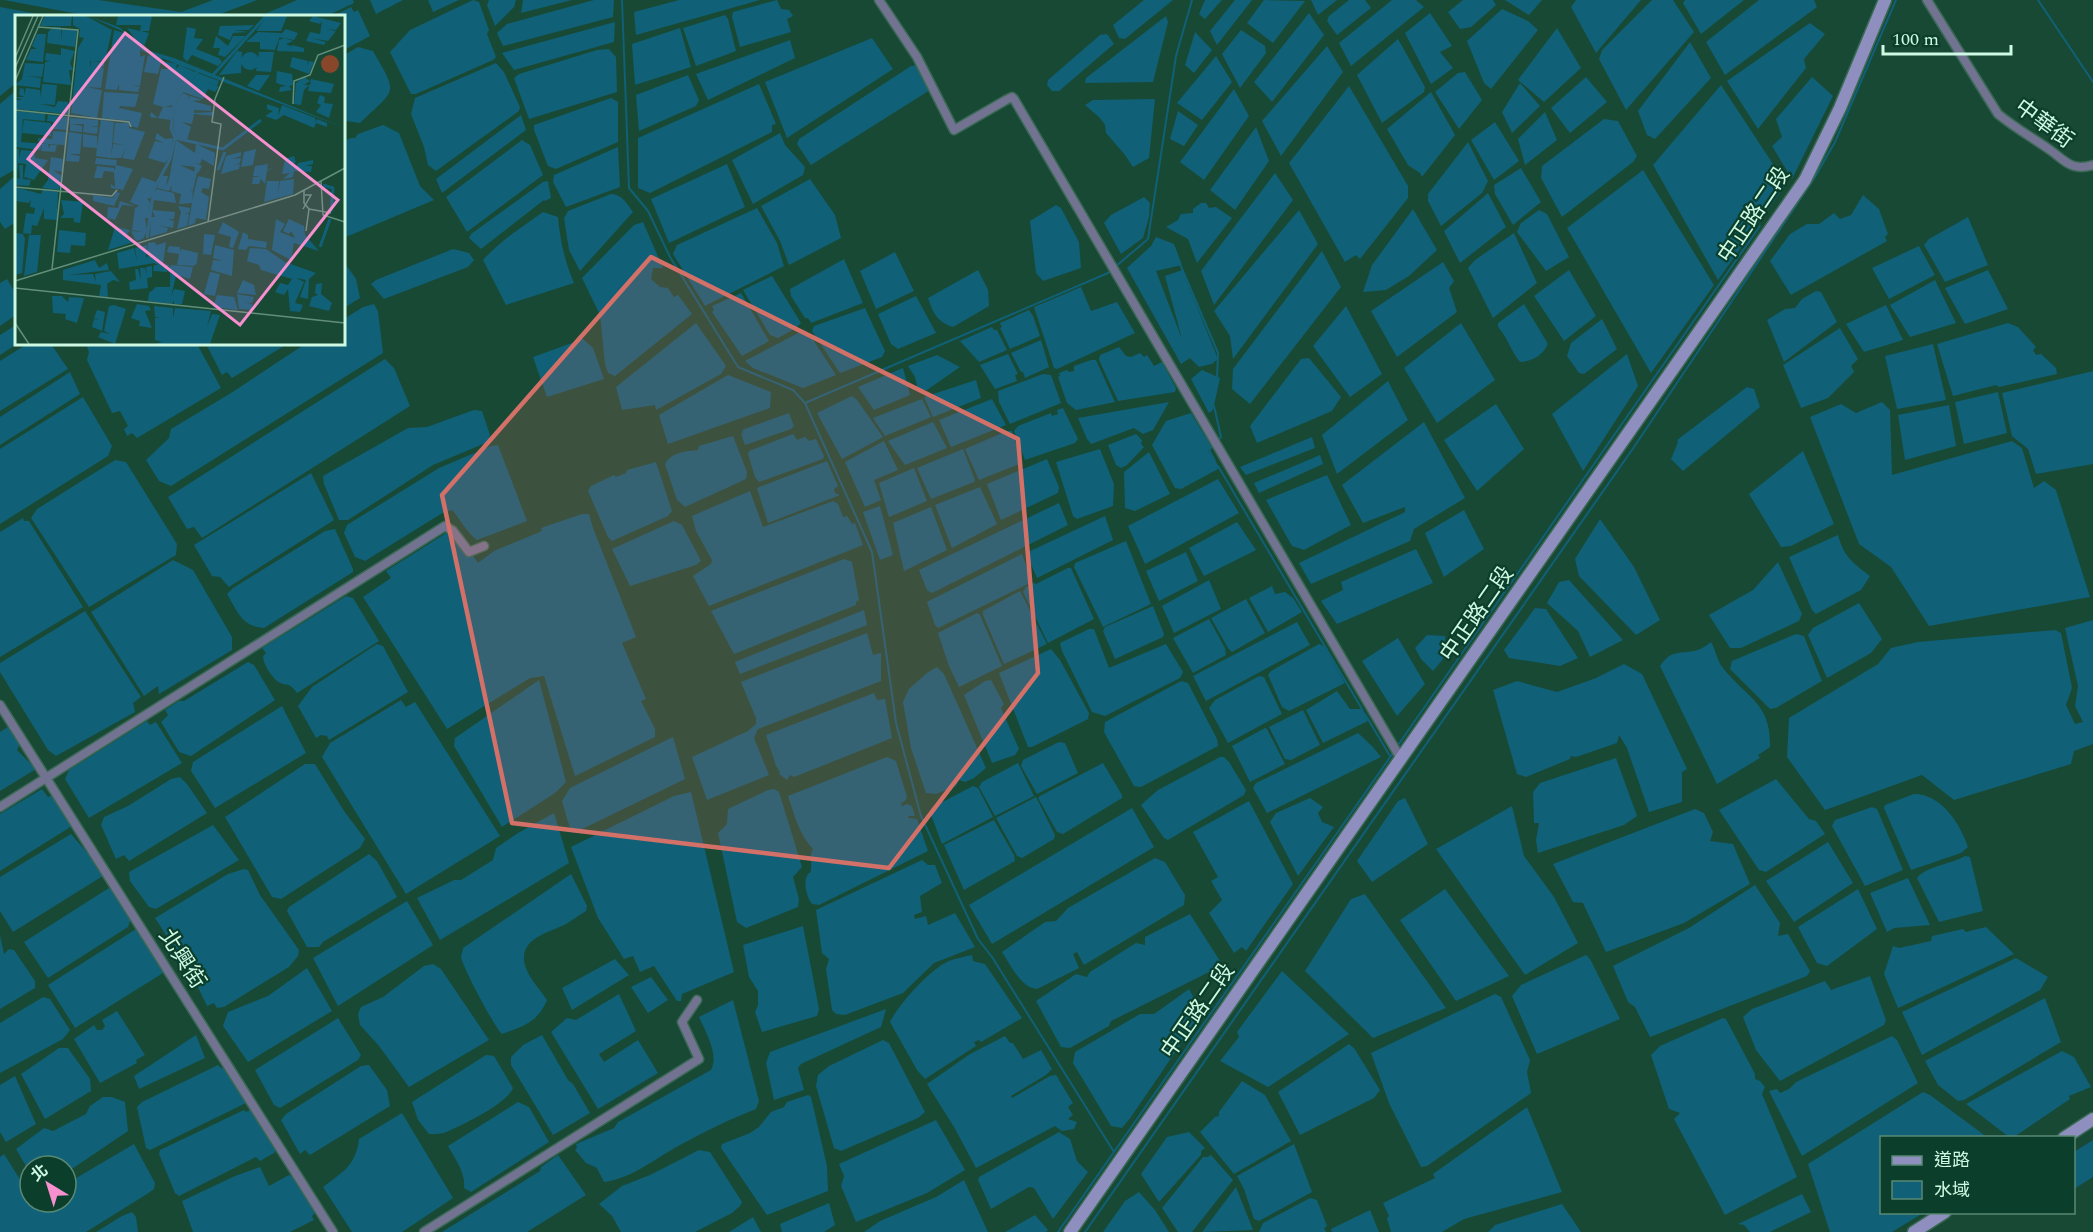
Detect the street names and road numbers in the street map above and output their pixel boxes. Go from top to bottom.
street label: 中華街 [2008,91,2080,157]
street label: 中正路二段 [1710,160,1798,270]
street label: 中正路二段 [1432,559,1522,669]
street label: 北興街 [150,922,214,996]
street label: 中正路二段 [1153,956,1243,1066]

